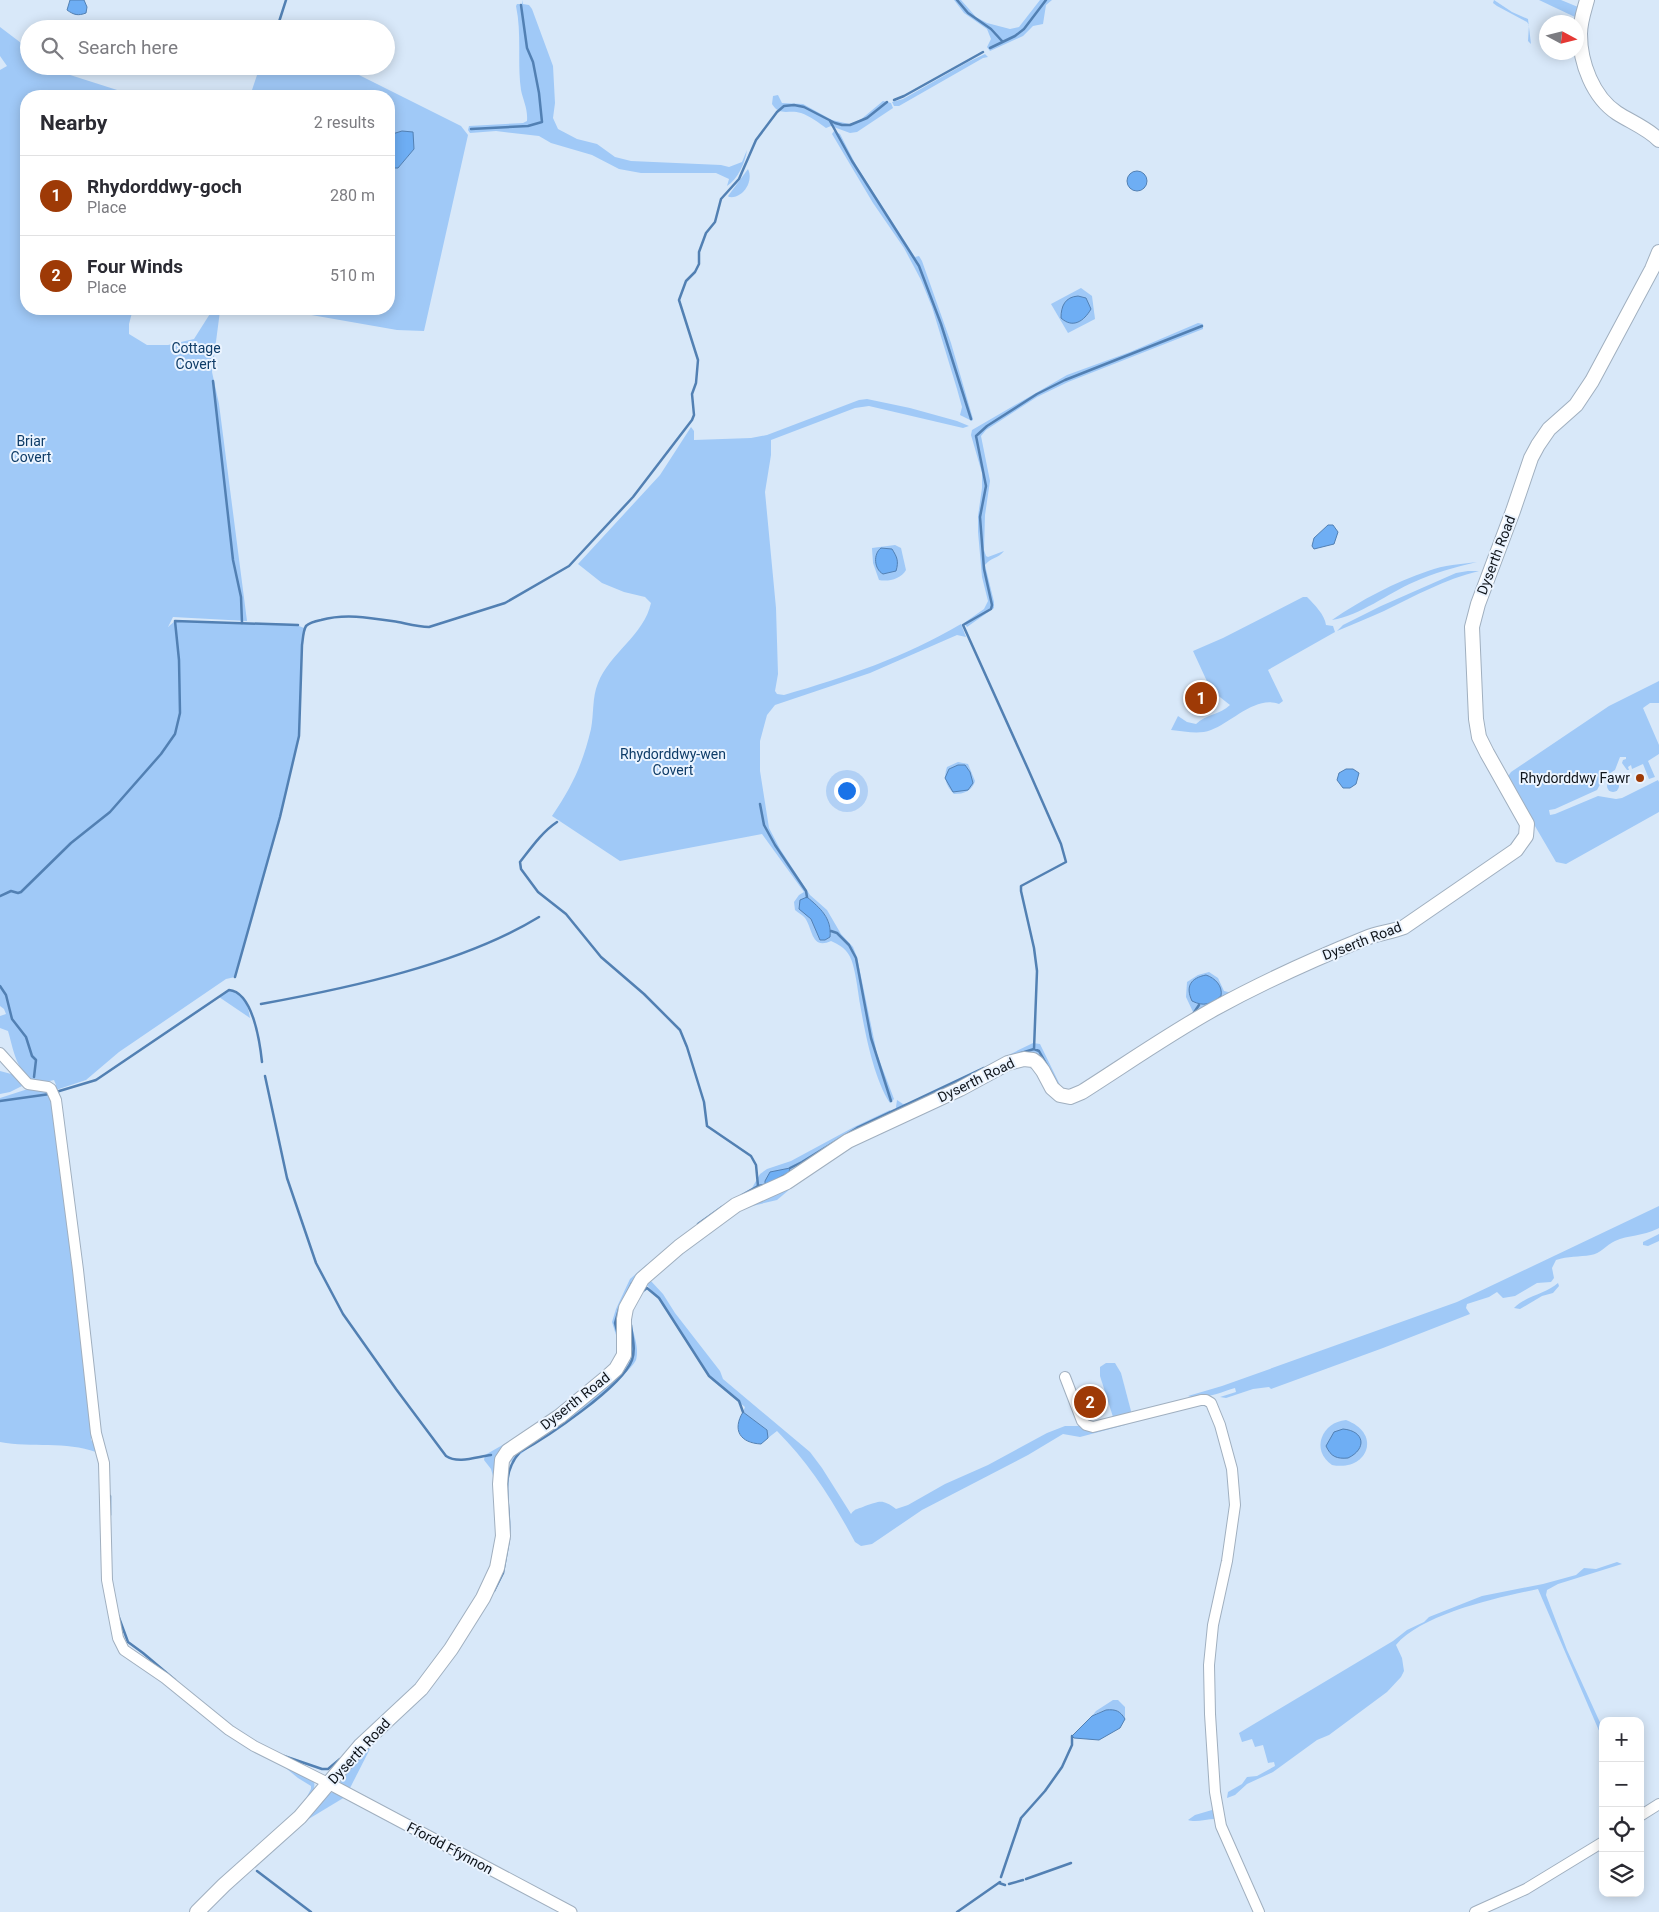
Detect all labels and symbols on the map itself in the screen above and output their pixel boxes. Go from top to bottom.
north arrow [1539,15,1584,60]
park label: Cottage Covert [171,340,221,372]
park label: Briar Covert [11,433,52,465]
street label: Dyserth Road [1474,513,1518,597]
pin: 1 [1185,679,1217,717]
park label: Rhydorddwy-wen Covert [620,746,726,778]
place label: Rhydorddwy Fawr [1520,770,1630,786]
marker: Rhydorddwy Fawr [1634,772,1646,784]
your location [834,778,860,804]
street label: Dyserth Road [1320,919,1404,963]
street label: Dyserth Road [935,1055,1017,1105]
street label: Dyserth Road [537,1369,613,1433]
pin: 2 [1074,1383,1106,1421]
street label: Dyserth Road [325,1715,393,1787]
street label: Ffordd Ffynnon [404,1819,496,1877]

